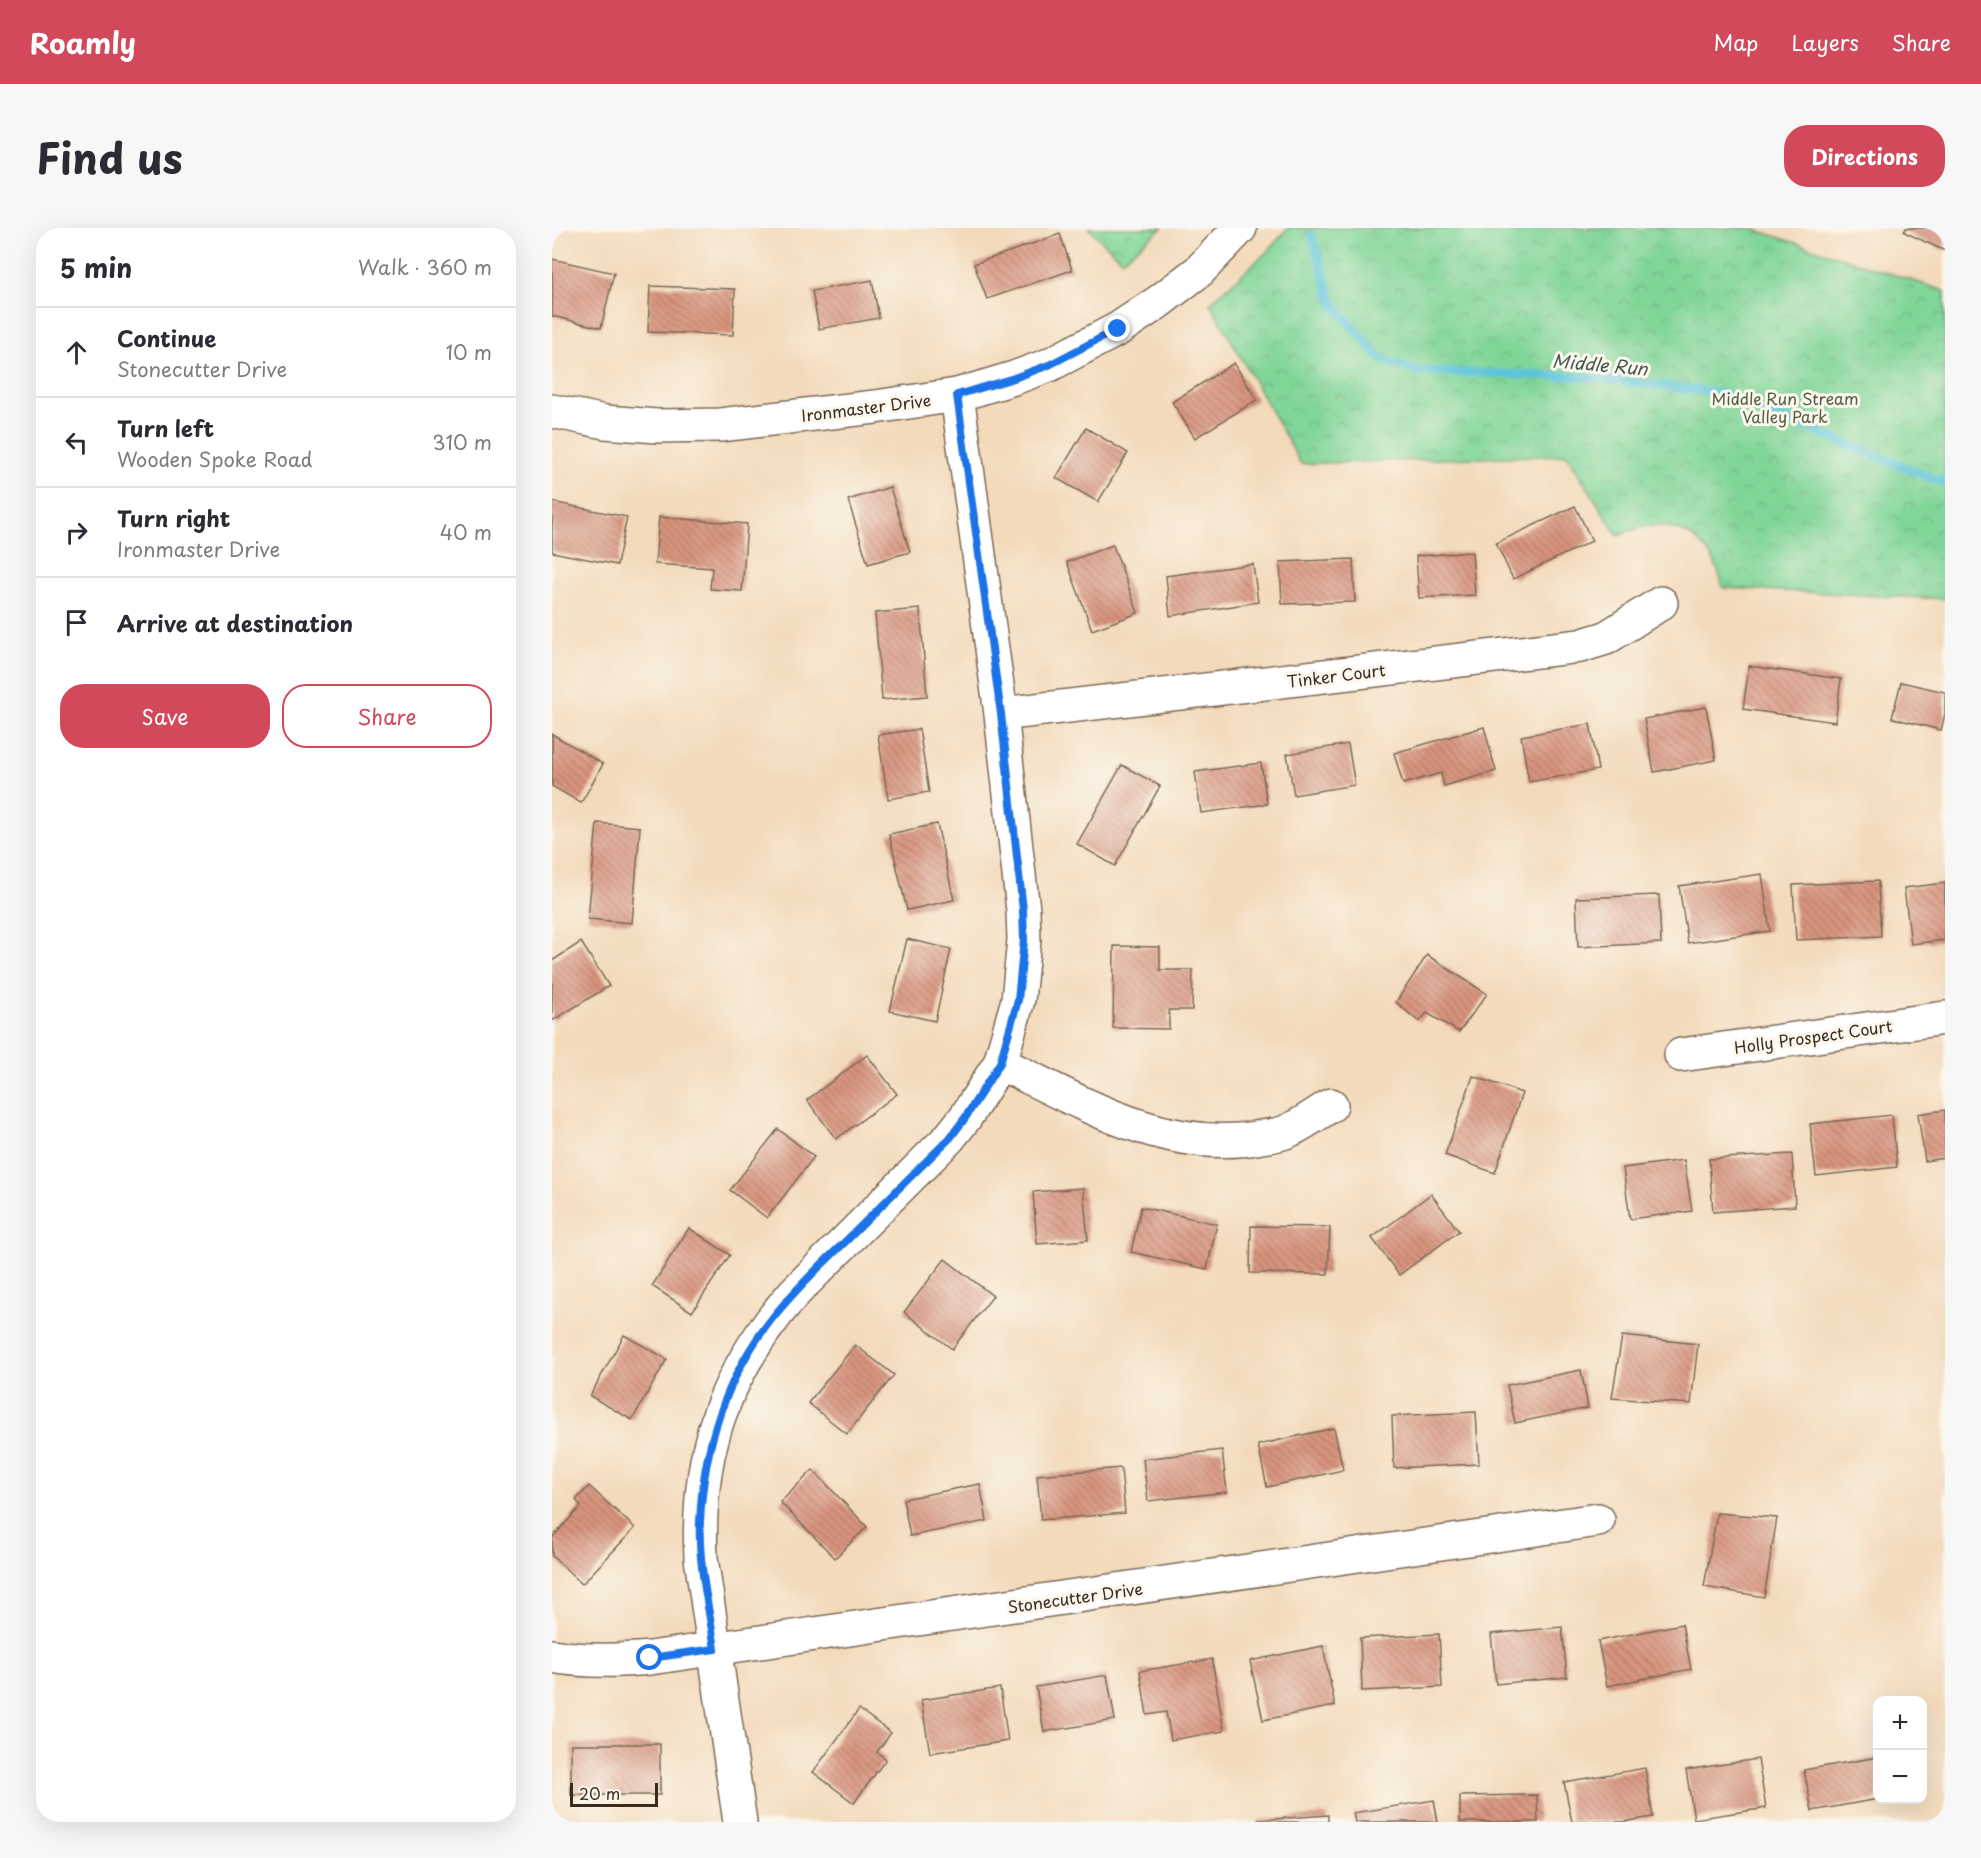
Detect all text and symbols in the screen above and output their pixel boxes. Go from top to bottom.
text: Roamly [30,21,136,64]
text: Map [1714,26,1758,58]
text: Layers [1791,26,1859,58]
text: Share [1892,26,1951,58]
text: Find us [36,125,183,188]
button: Directions [1784,125,1945,187]
text: 5 min [60,248,132,287]
text: Walk · 360 m [358,252,492,282]
route end [1104,315,1130,341]
text: Continue [117,321,216,354]
icon: ahead [60,336,93,369]
text: 10 m [445,337,492,367]
water label: Middle Run [1551,346,1650,382]
text: Stonecutter Drive [117,354,287,384]
park label: Middle Run Stream Valley Park [1711,386,1859,428]
street label: Ironmaster Drive [800,387,932,427]
text: Turn left [117,411,214,444]
icon: left [60,426,93,459]
text: 310 m [432,427,492,457]
text: Wooden Spoke Road [117,444,313,474]
text: Turn right [117,501,230,534]
icon: right [60,516,93,549]
text: 40 m [440,517,492,547]
text: Ironmaster Drive [117,534,280,564]
icon: arrive [60,606,93,639]
text: Arrive at destination [117,606,353,639]
street label: Tinker Court [1285,657,1387,693]
button: Save [60,684,270,748]
button: Share [282,684,492,748]
street label: Holly Prospect Court [1732,1013,1894,1059]
street label: Stonecutter Drive [1006,1576,1144,1618]
route start [636,1644,662,1670]
map controls [1873,1696,1927,1804]
button: + [1873,1696,1927,1750]
button: − [1873,1750,1927,1804]
scale bar [570,1780,658,1808]
text: 20 m [579,1781,620,1805]

